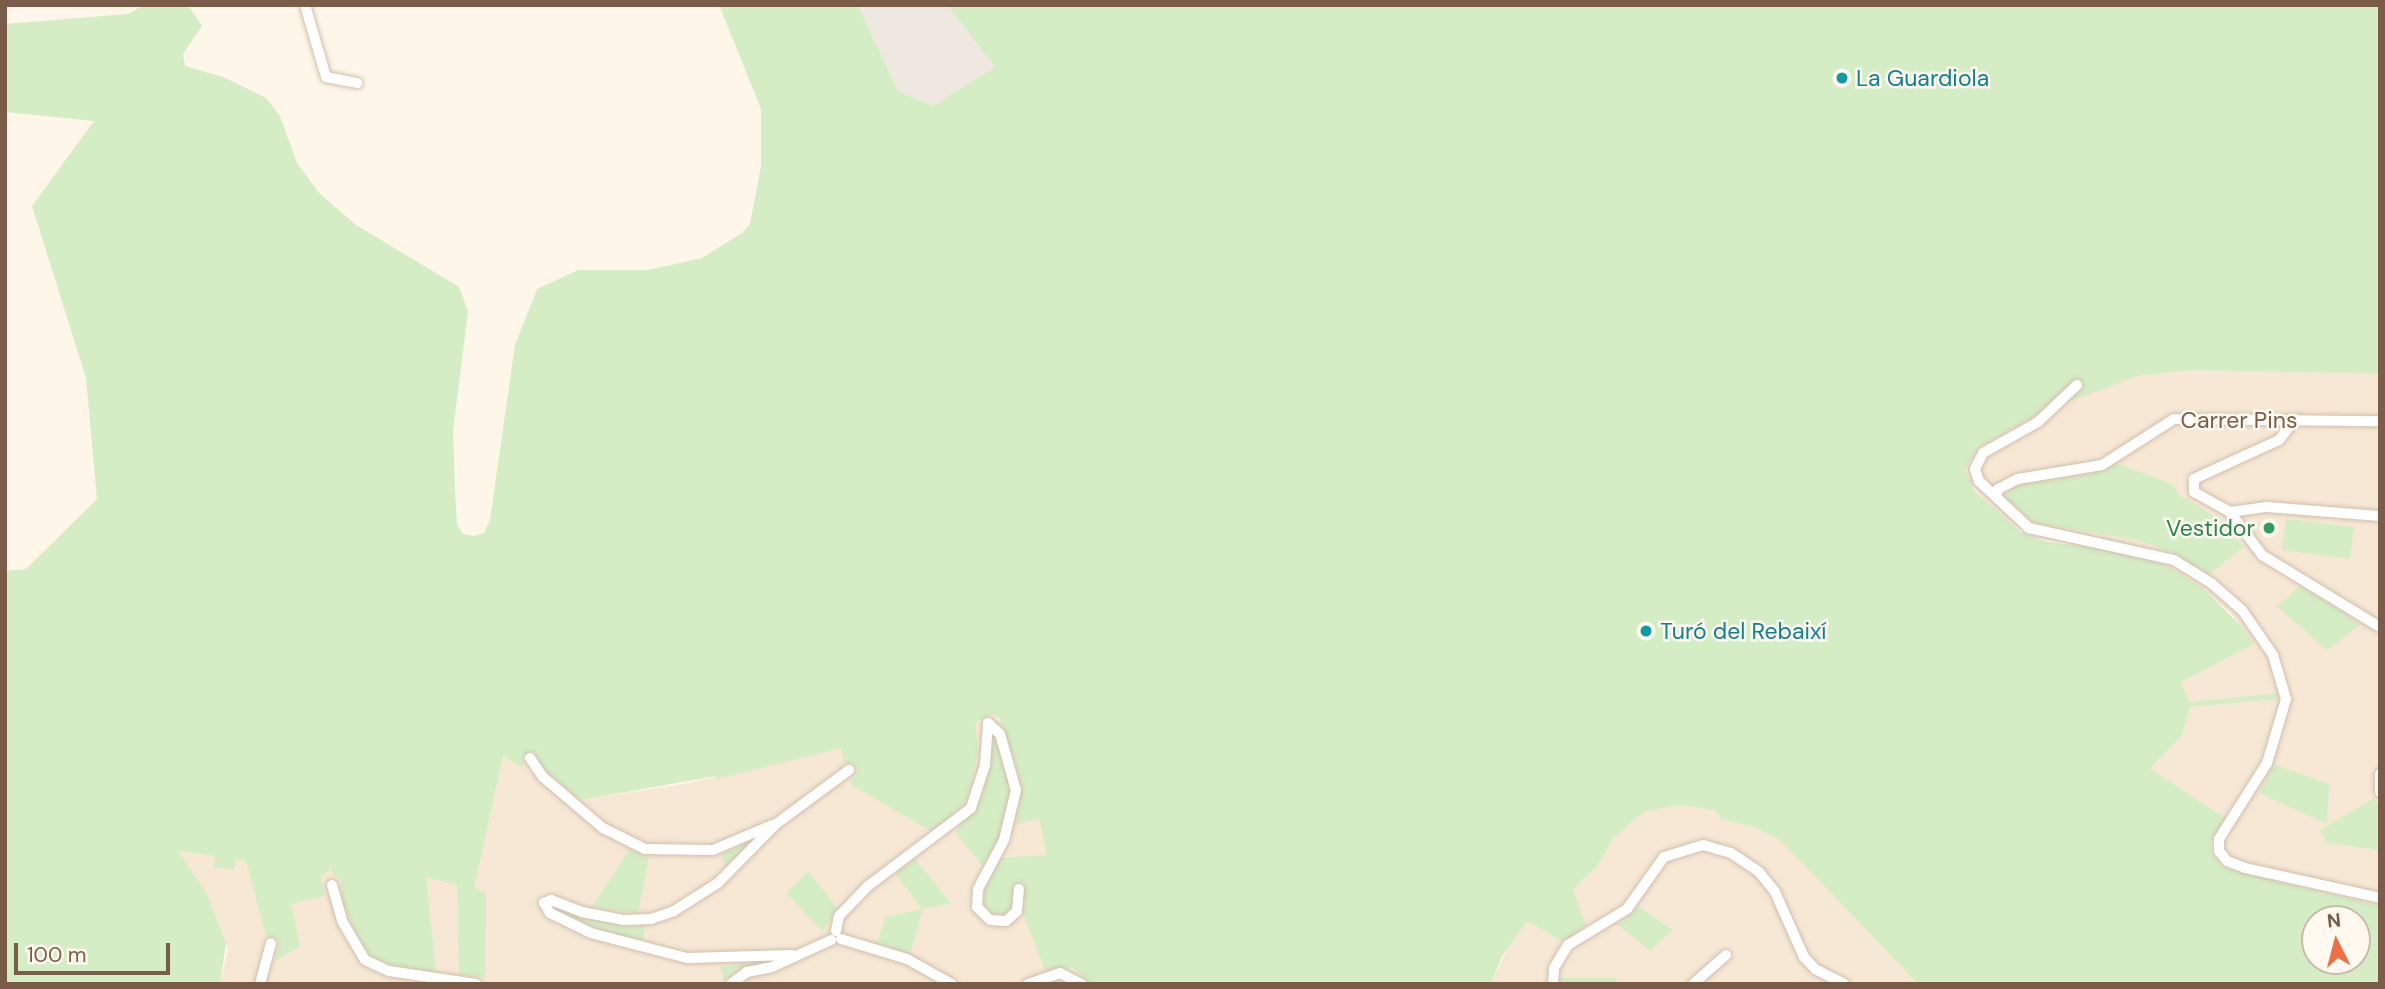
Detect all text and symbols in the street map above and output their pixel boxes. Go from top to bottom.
place label: La Guardiola [1856,64,1989,92]
marker: La Guardiola [1834,70,1850,86]
street label: Carrer Pins [2181,406,2297,434]
place label: Vestidor [2166,514,2255,542]
marker: Vestidor [2261,520,2277,536]
place label: Turó del Rebaixí [1660,617,1826,645]
marker: Turó del Rebaixí [1638,623,1654,639]
north arrow [2301,905,2371,975]
text: N [2326,907,2342,934]
scale bar [18,930,173,974]
text: 100 m [27,941,87,969]

